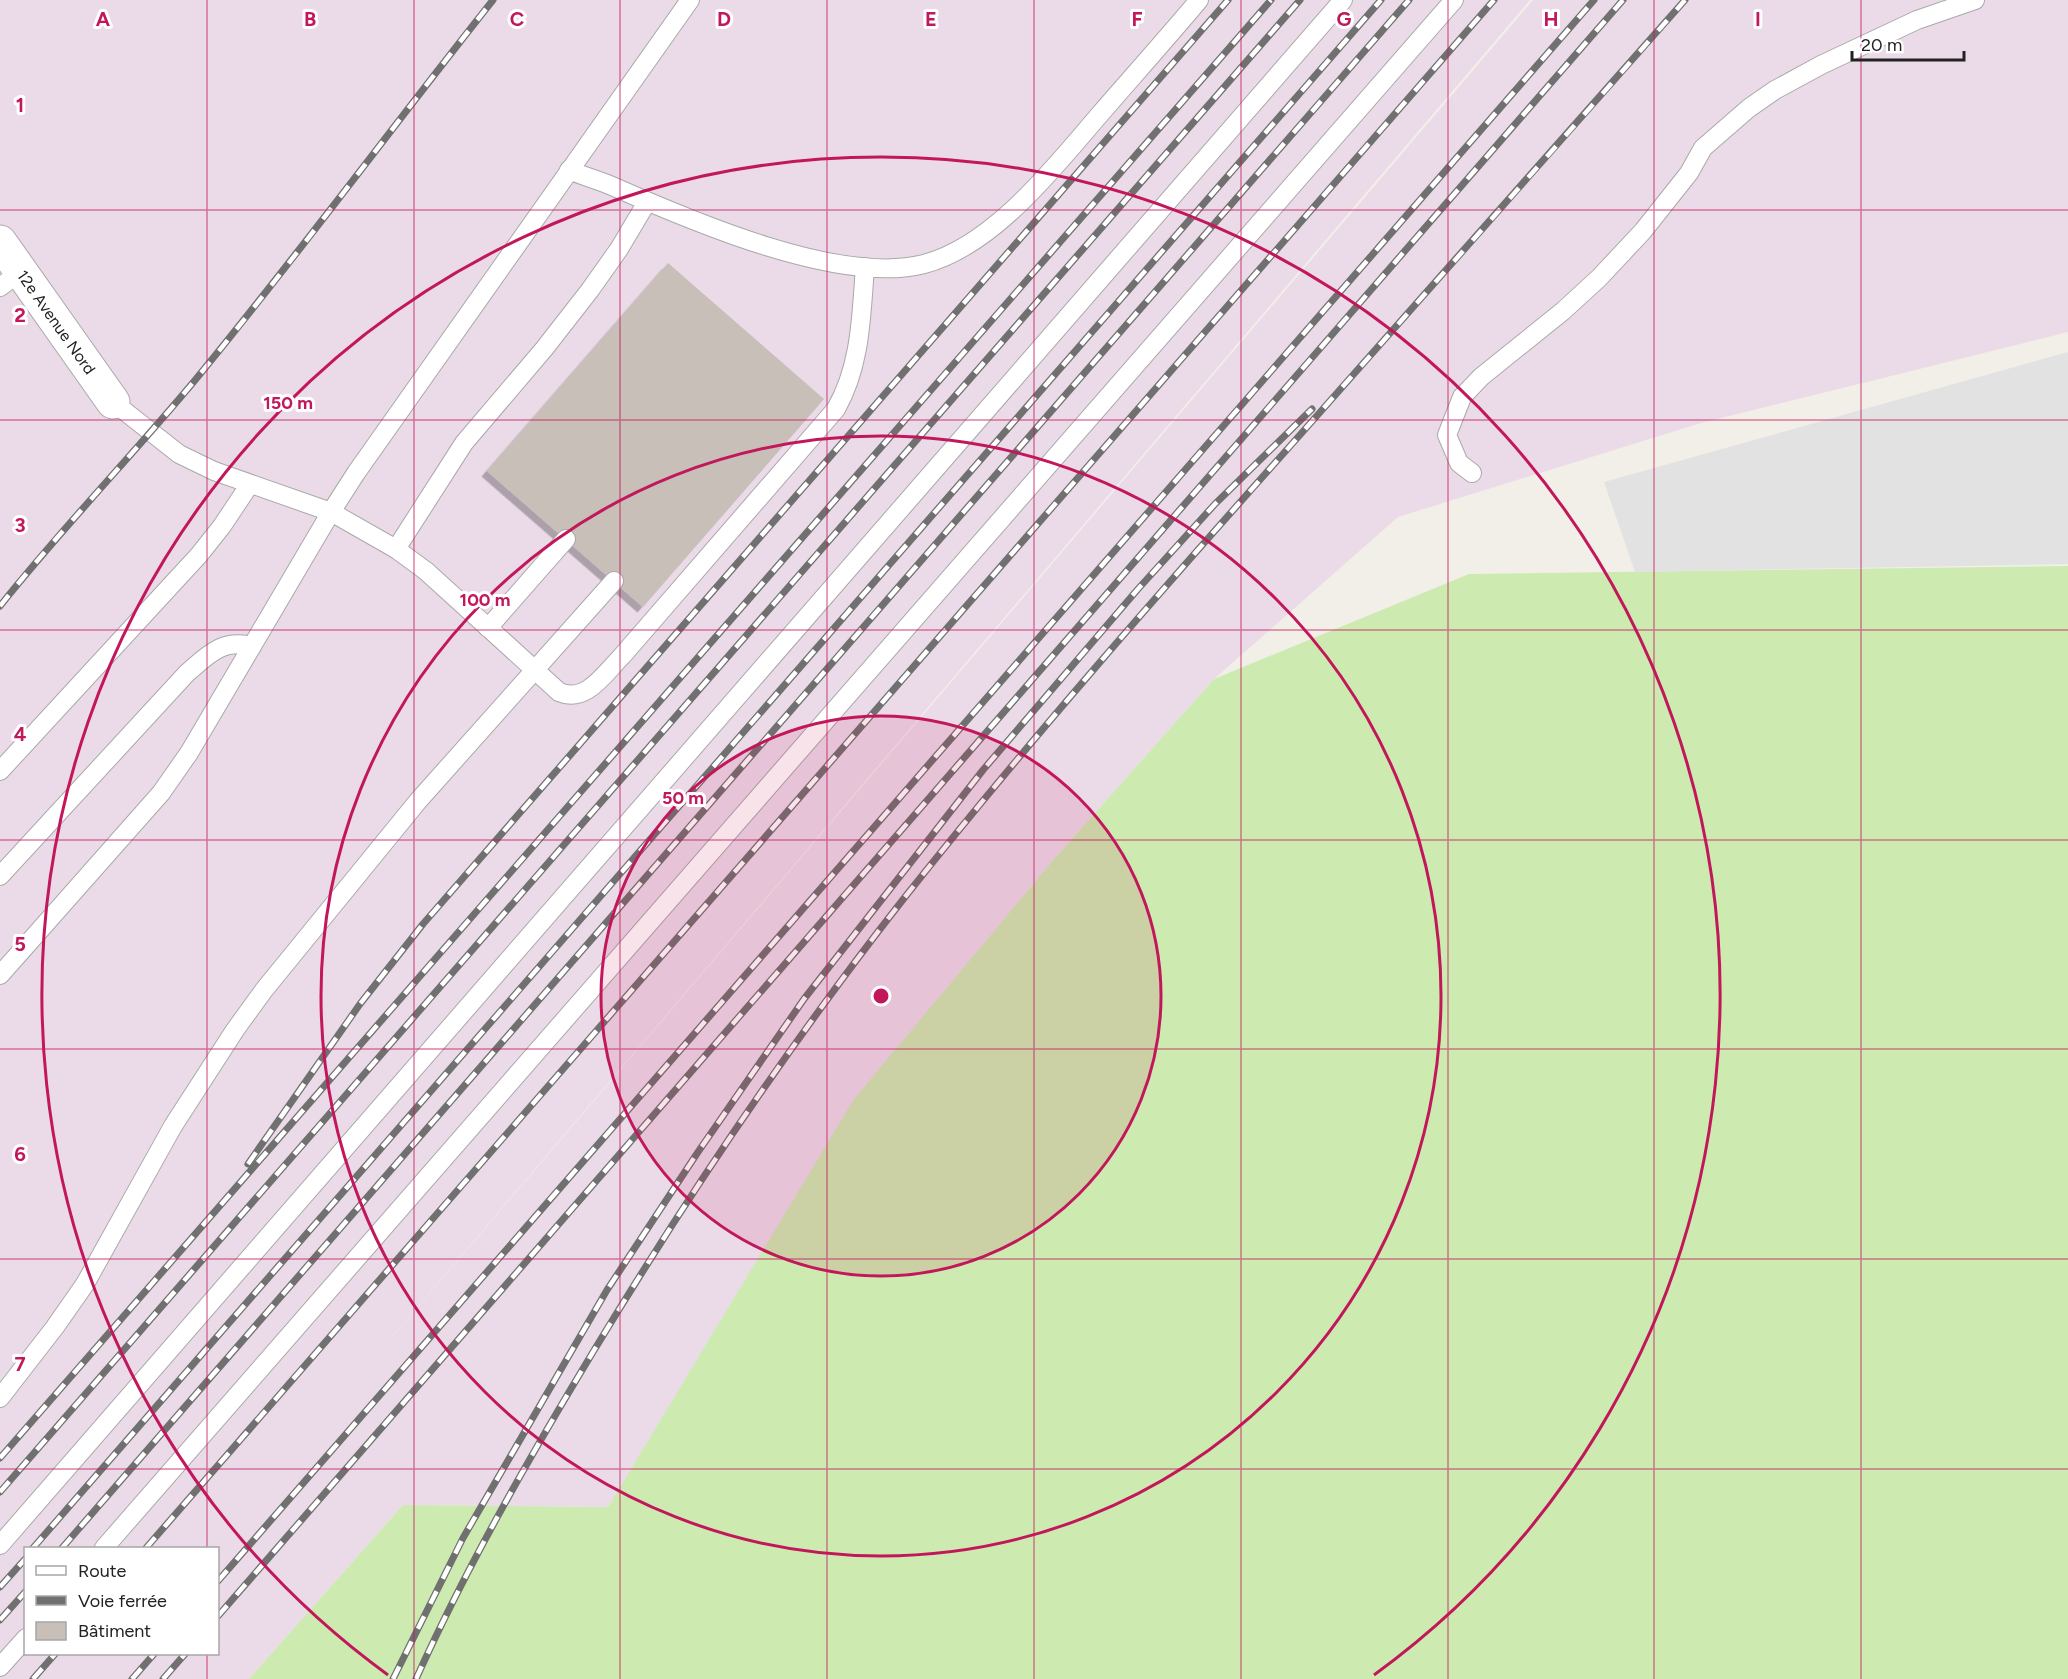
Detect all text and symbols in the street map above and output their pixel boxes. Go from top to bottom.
text: A [96,7,111,31]
text: B [304,7,316,31]
text: C [510,7,524,31]
text: D [717,7,731,31]
text: E [925,7,937,31]
text: F [1131,7,1143,31]
text: G [1337,7,1352,31]
text: H [1544,7,1559,31]
text: I [1755,7,1761,31]
scale bar [1852,24,1964,62]
text: 20 m [1861,34,1902,56]
text: 1 [16,93,24,117]
street label: 12e Avenue Nord [14,266,100,378]
text: 150 m [263,392,313,414]
text: 3 [14,513,26,537]
text: 100 m [460,589,510,611]
text: 4 [14,722,27,746]
text: 50 m [662,787,704,809]
text: 5 [14,932,26,956]
centre of rings [871,986,891,1006]
text: 6 [14,1142,26,1166]
text: 7 [14,1352,26,1376]
legend [24,1547,219,1655]
text: Route [78,1560,127,1582]
text: Voie ferrée [78,1590,167,1612]
text: Bâtiment [78,1620,151,1642]

